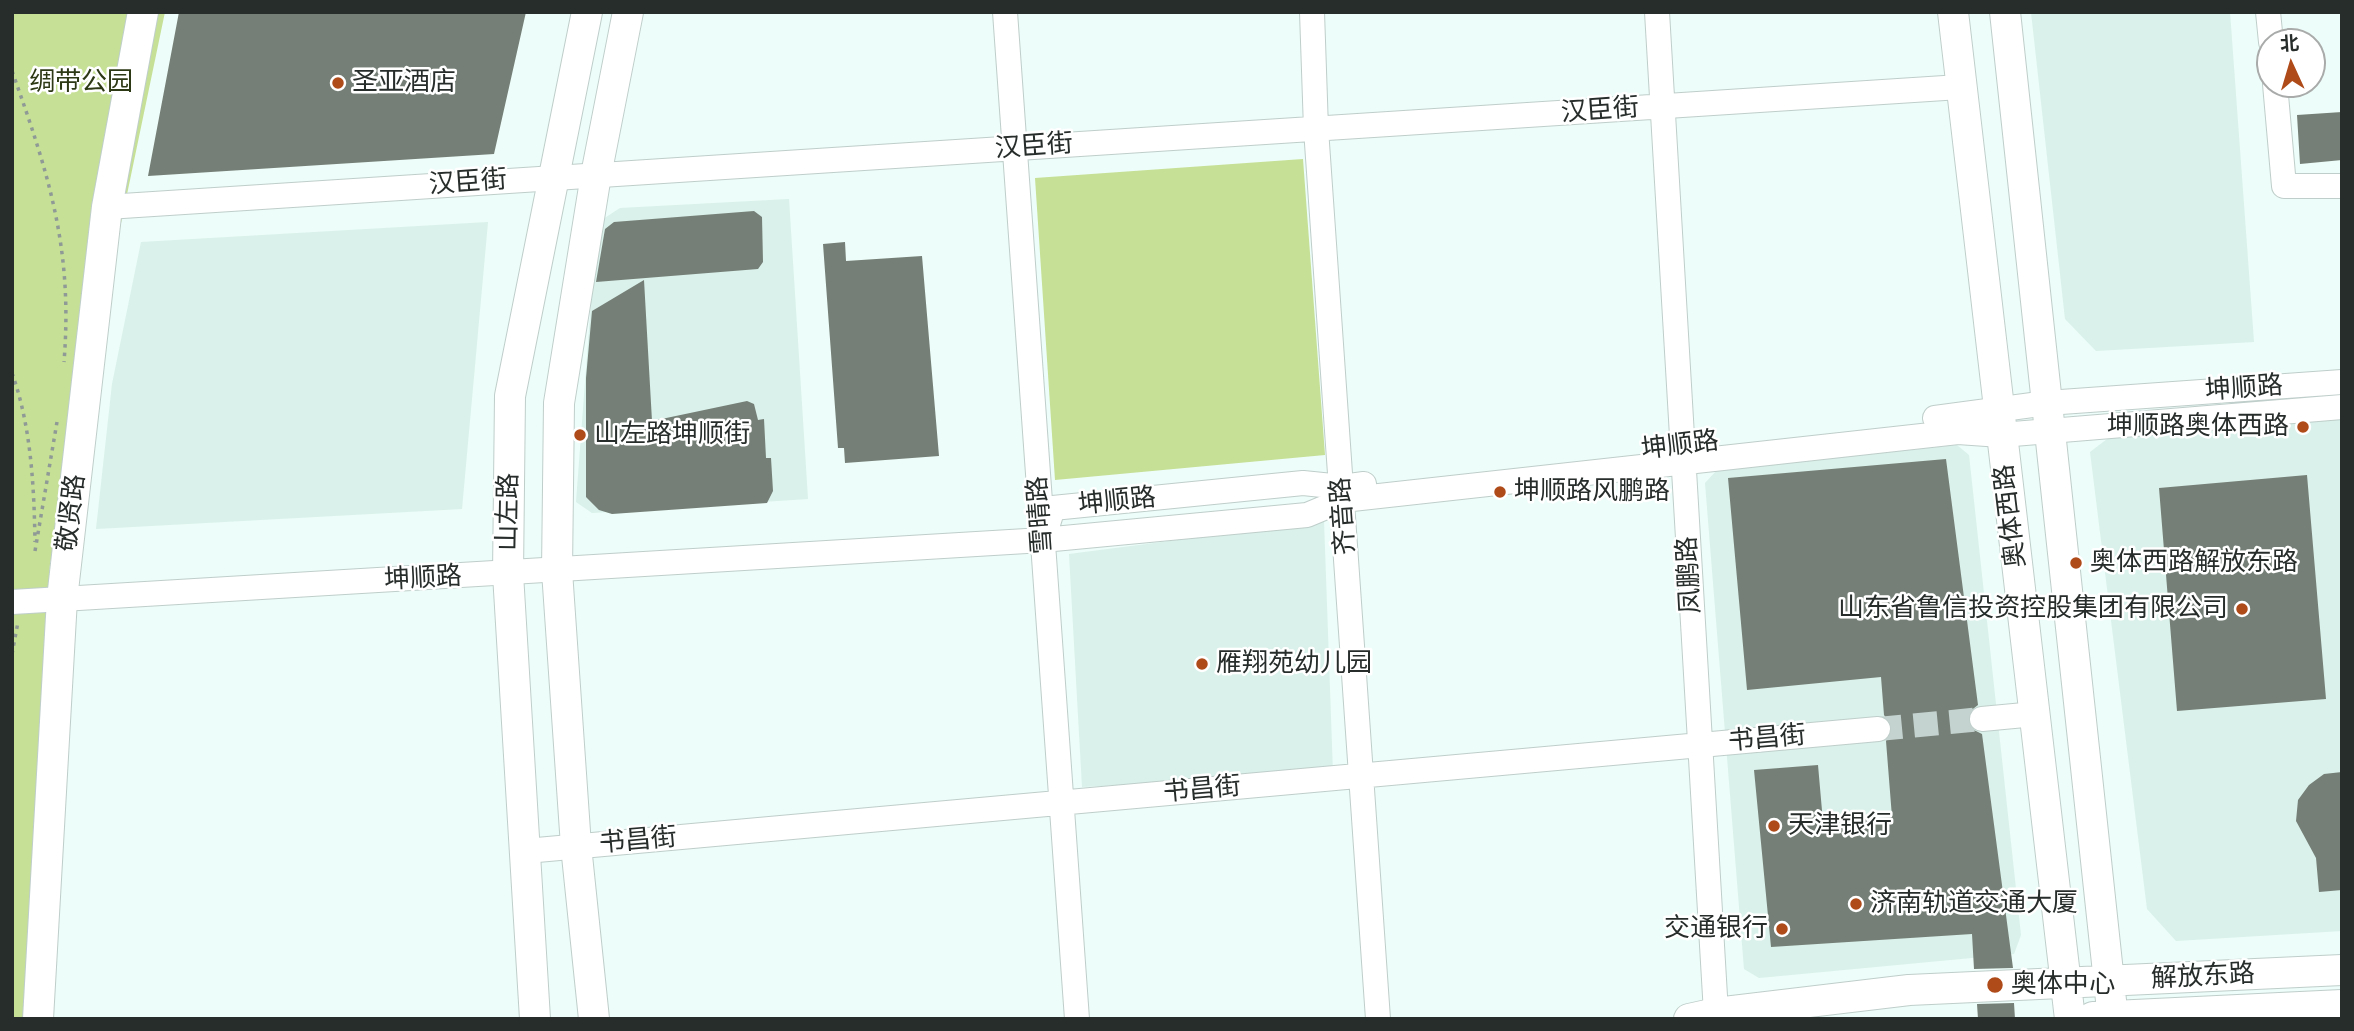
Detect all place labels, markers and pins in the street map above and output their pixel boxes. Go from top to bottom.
place label: 圣亚酒店 [352,67,456,99]
marker: 圣亚酒店 [330,75,346,91]
place label: 坤顺路奥体西路 [2107,411,2289,443]
place label: 山左路坤顺街 [594,419,750,451]
marker: 坤顺路奥体西路 [2295,419,2311,435]
marker: 山左路坤顺街 [572,427,588,443]
place label: 坤顺路风鹏路 [1514,476,1670,508]
marker: 坤顺路风鹏路 [1492,484,1508,500]
place label: 奥体西路解放东路 [2090,547,2298,579]
marker: 奥体西路解放东路 [2068,555,2084,571]
place label: 山东省鲁信投资控股集团有限公司 [1838,593,2228,625]
marker: 山东省鲁信投资控股集团有限公司 [2234,601,2250,617]
place label: 雁翔苑幼儿园 [1216,648,1372,680]
marker: 雁翔苑幼儿园 [1194,656,1210,672]
place label: 天津银行 [1788,810,1892,842]
marker: 天津银行 [1766,818,1782,834]
place label: 济南轨道交通大厦 [1870,888,2078,920]
marker: 济南轨道交通大厦 [1848,896,1864,912]
place label: 交通银行 [1664,913,1768,945]
marker: 交通银行 [1774,921,1790,937]
place label: 奥体中心 [2011,969,2115,1001]
marker: 奥体中心 [1985,975,2005,995]

